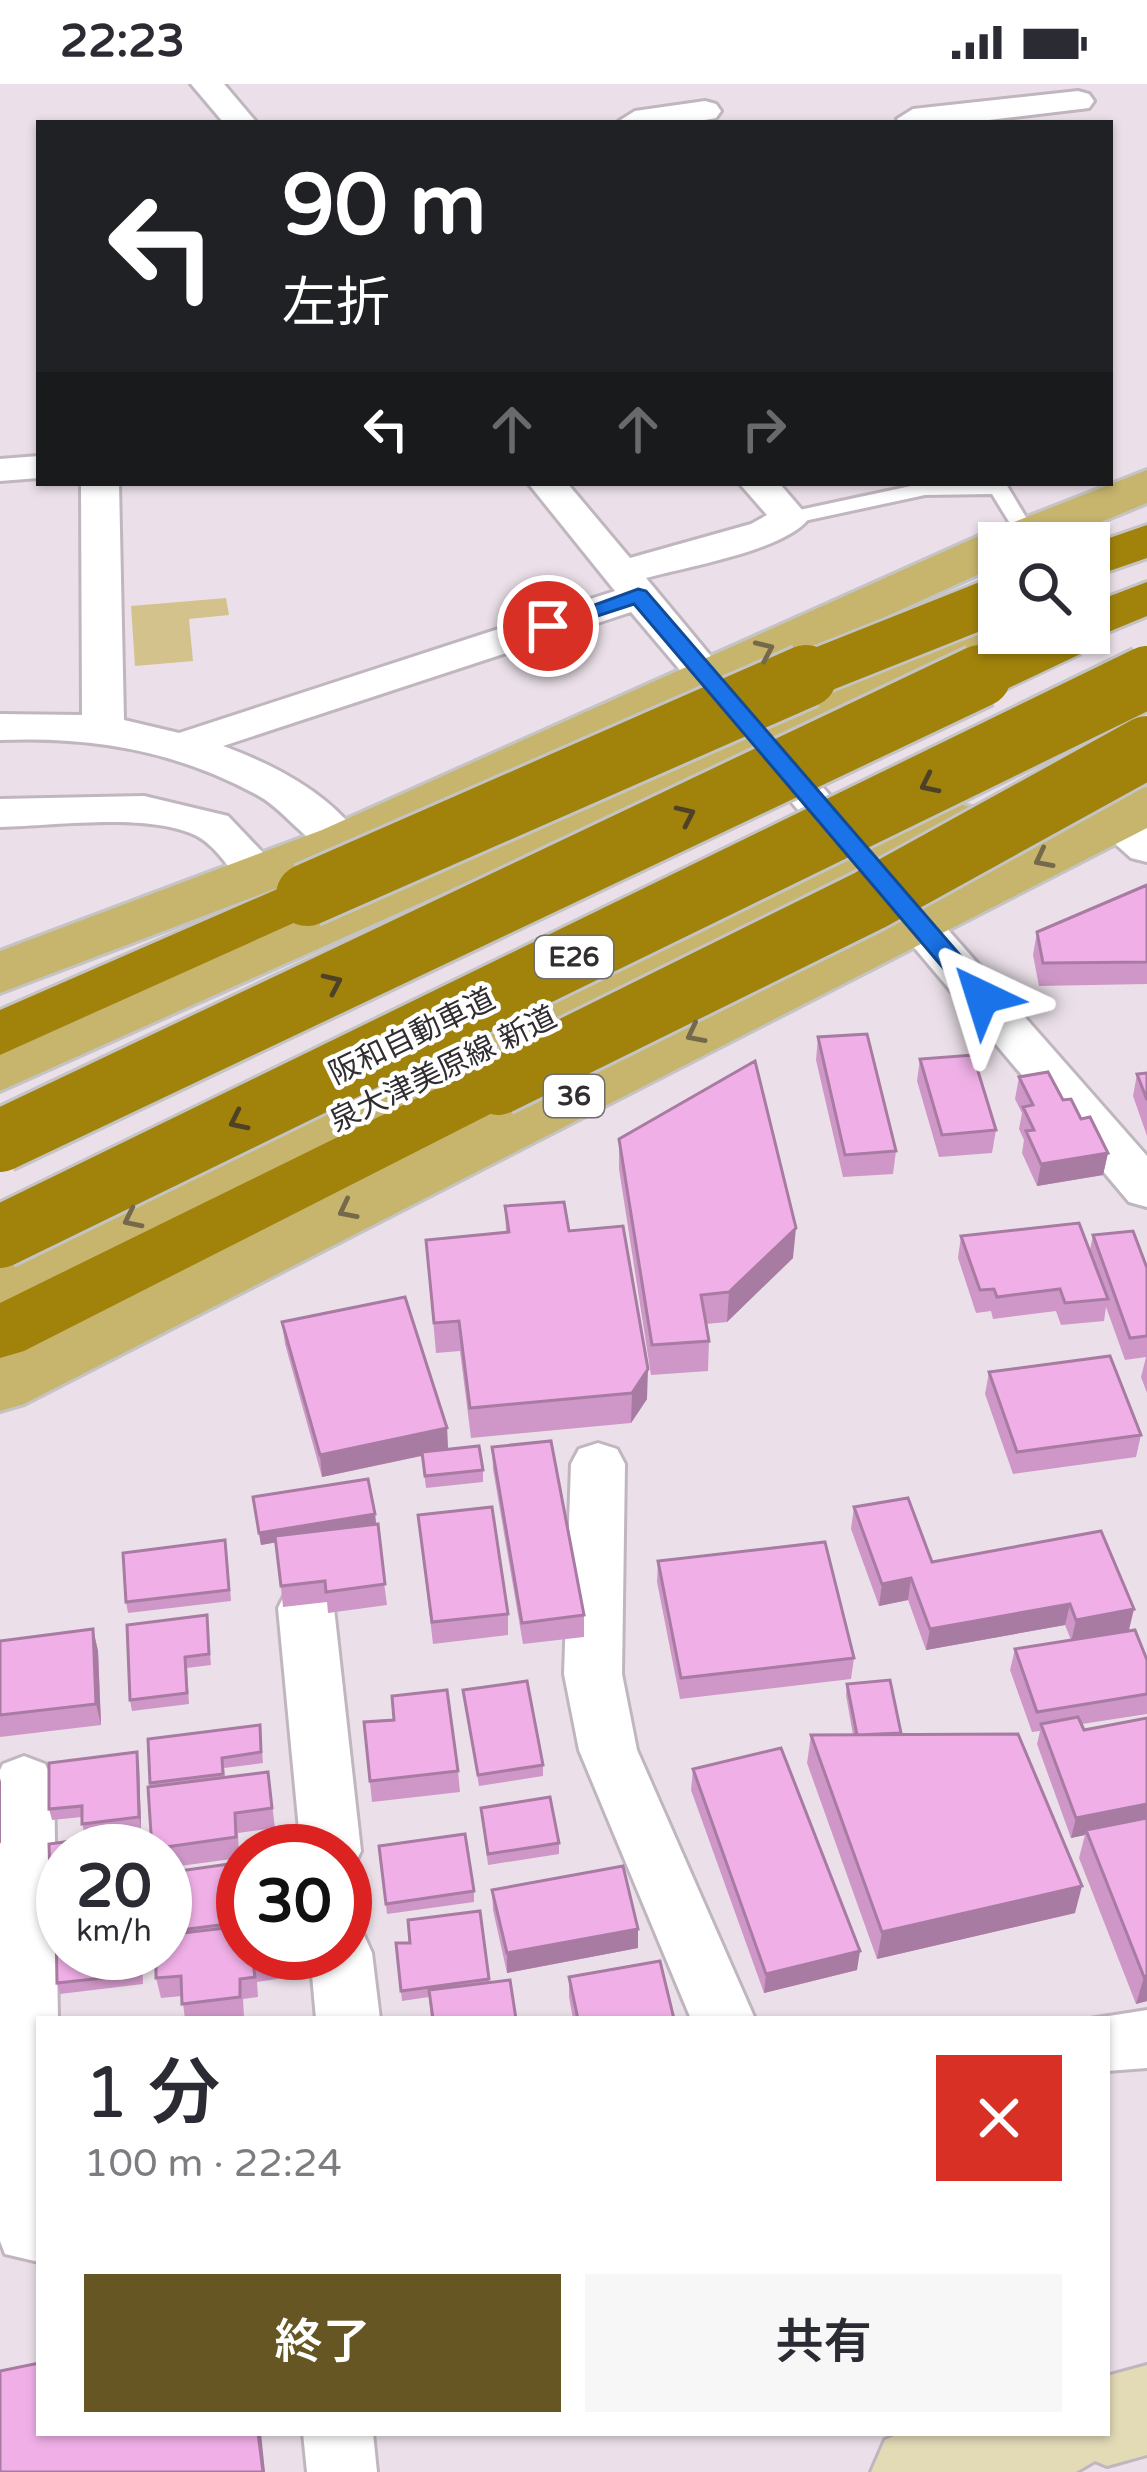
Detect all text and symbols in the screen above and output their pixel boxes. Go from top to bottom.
text: 22:23 [60,15,185,69]
text: 90 m [282,156,486,257]
icon: left [84,168,240,324]
text: 左折 [282,271,390,336]
icon: left [353,396,419,462]
icon: ahead [479,396,545,462]
icon: ahead [605,396,671,462]
icon: right [731,396,797,462]
map controls [978,522,1110,654]
button: search [978,522,1110,654]
pin [497,575,599,677]
icon: arrive [515,593,581,659]
one-way arrow [753,640,774,664]
one-way arrow [919,770,941,793]
one-way arrow [674,806,695,829]
one-way arrow [1034,844,1055,868]
position arrow [919,934,1045,1060]
road number: E26 [535,936,613,978]
one-way arrow [321,974,342,997]
street label: 阪和自動車道 [323,980,501,1093]
street label: 泉大津美原線 新道 [324,999,563,1140]
one-way arrow [686,1020,707,1044]
road number: 36 [544,1075,604,1117]
one-way arrow [229,1106,251,1129]
one-way arrow [338,1196,359,1219]
one-way arrow [123,1205,145,1228]
speed limit sign: 30 [216,1824,372,1980]
text: 20 [76,1851,152,1923]
text: km/h [76,1913,152,1950]
text: 1 分 [84,2051,220,2138]
button: close [936,2055,1062,2181]
text: 100 m · 22:24 [84,2140,342,2187]
button: 終了 [84,2274,561,2412]
button: 共有 [585,2274,1062,2412]

